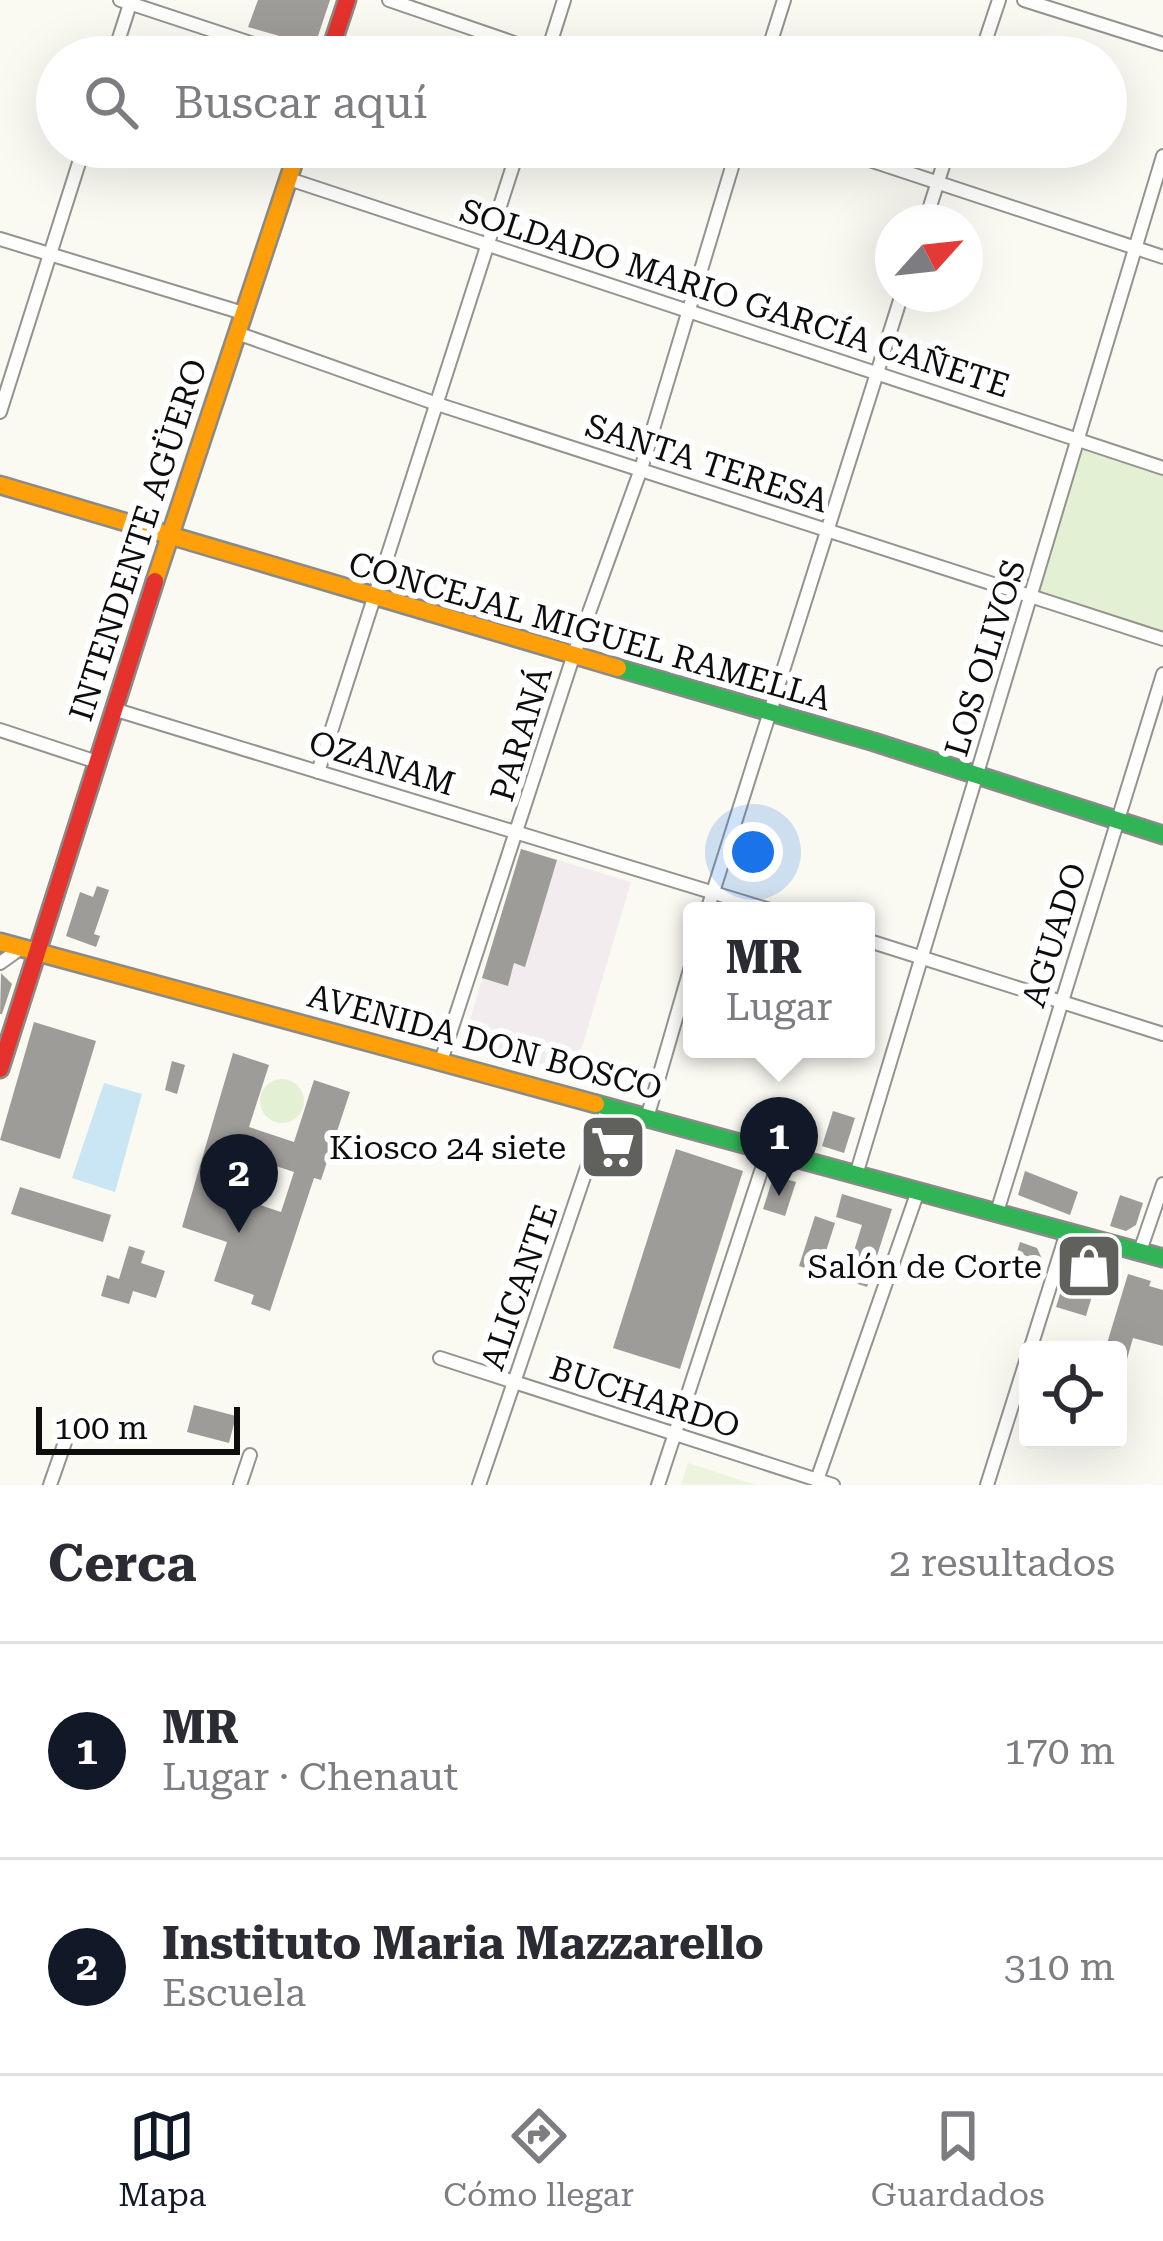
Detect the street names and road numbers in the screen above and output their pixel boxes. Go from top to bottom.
street label: SOLDADO MARIO GARCÍA CAÑETE [455,191,1015,405]
street label: INTENDENTE AGÜERO [61,354,215,726]
street label: SANTA TERESA [581,405,833,521]
street label: CONCEJAL MIGUEL RAMELLA [344,543,836,719]
street label: LOS OLIVOS [937,555,1033,761]
street label: PARANÁ [482,662,560,806]
street label: OZANAM [304,722,460,804]
street label: AGUADO [1014,858,1094,1012]
street label: AVENIDA DON BOSCO [304,976,666,1108]
street label: ALICANTE [473,1199,565,1375]
street label: BUCHARDO [545,1348,745,1446]

